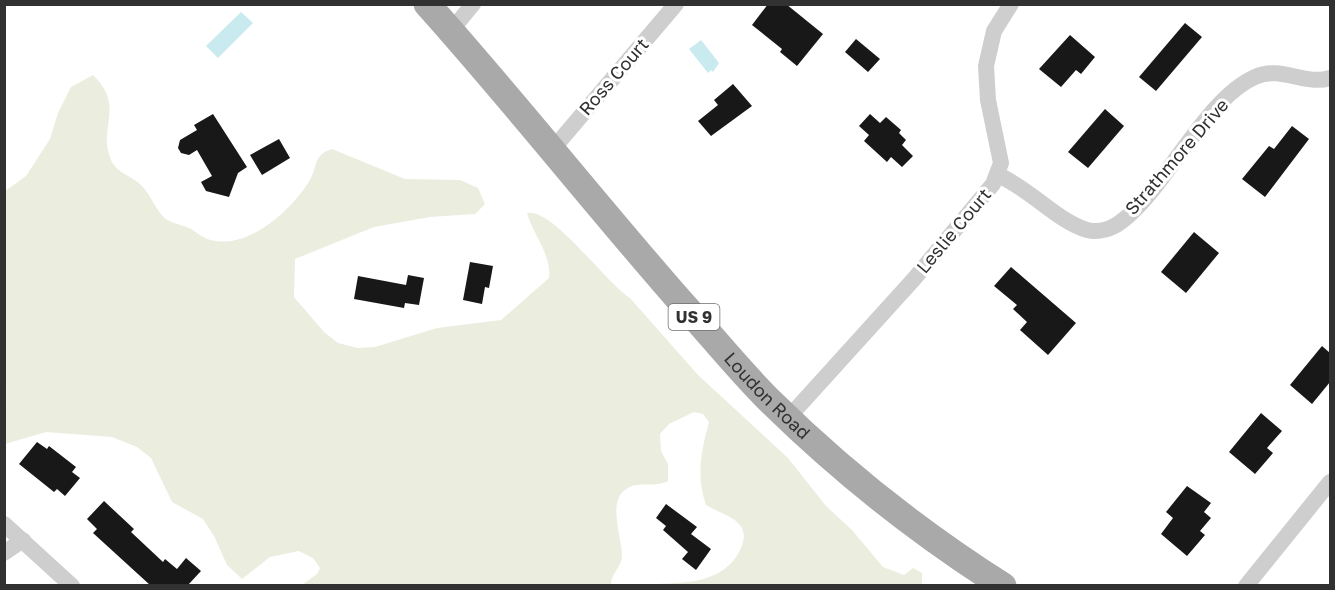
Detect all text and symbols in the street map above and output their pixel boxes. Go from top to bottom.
street label: Ross Court [574,33,653,119]
street label: Strathmore Drive [1120,94,1233,219]
street label: Leslie Court [911,183,995,277]
road number: US 9 [668,304,720,330]
street label: Loudon Road [720,347,815,443]

